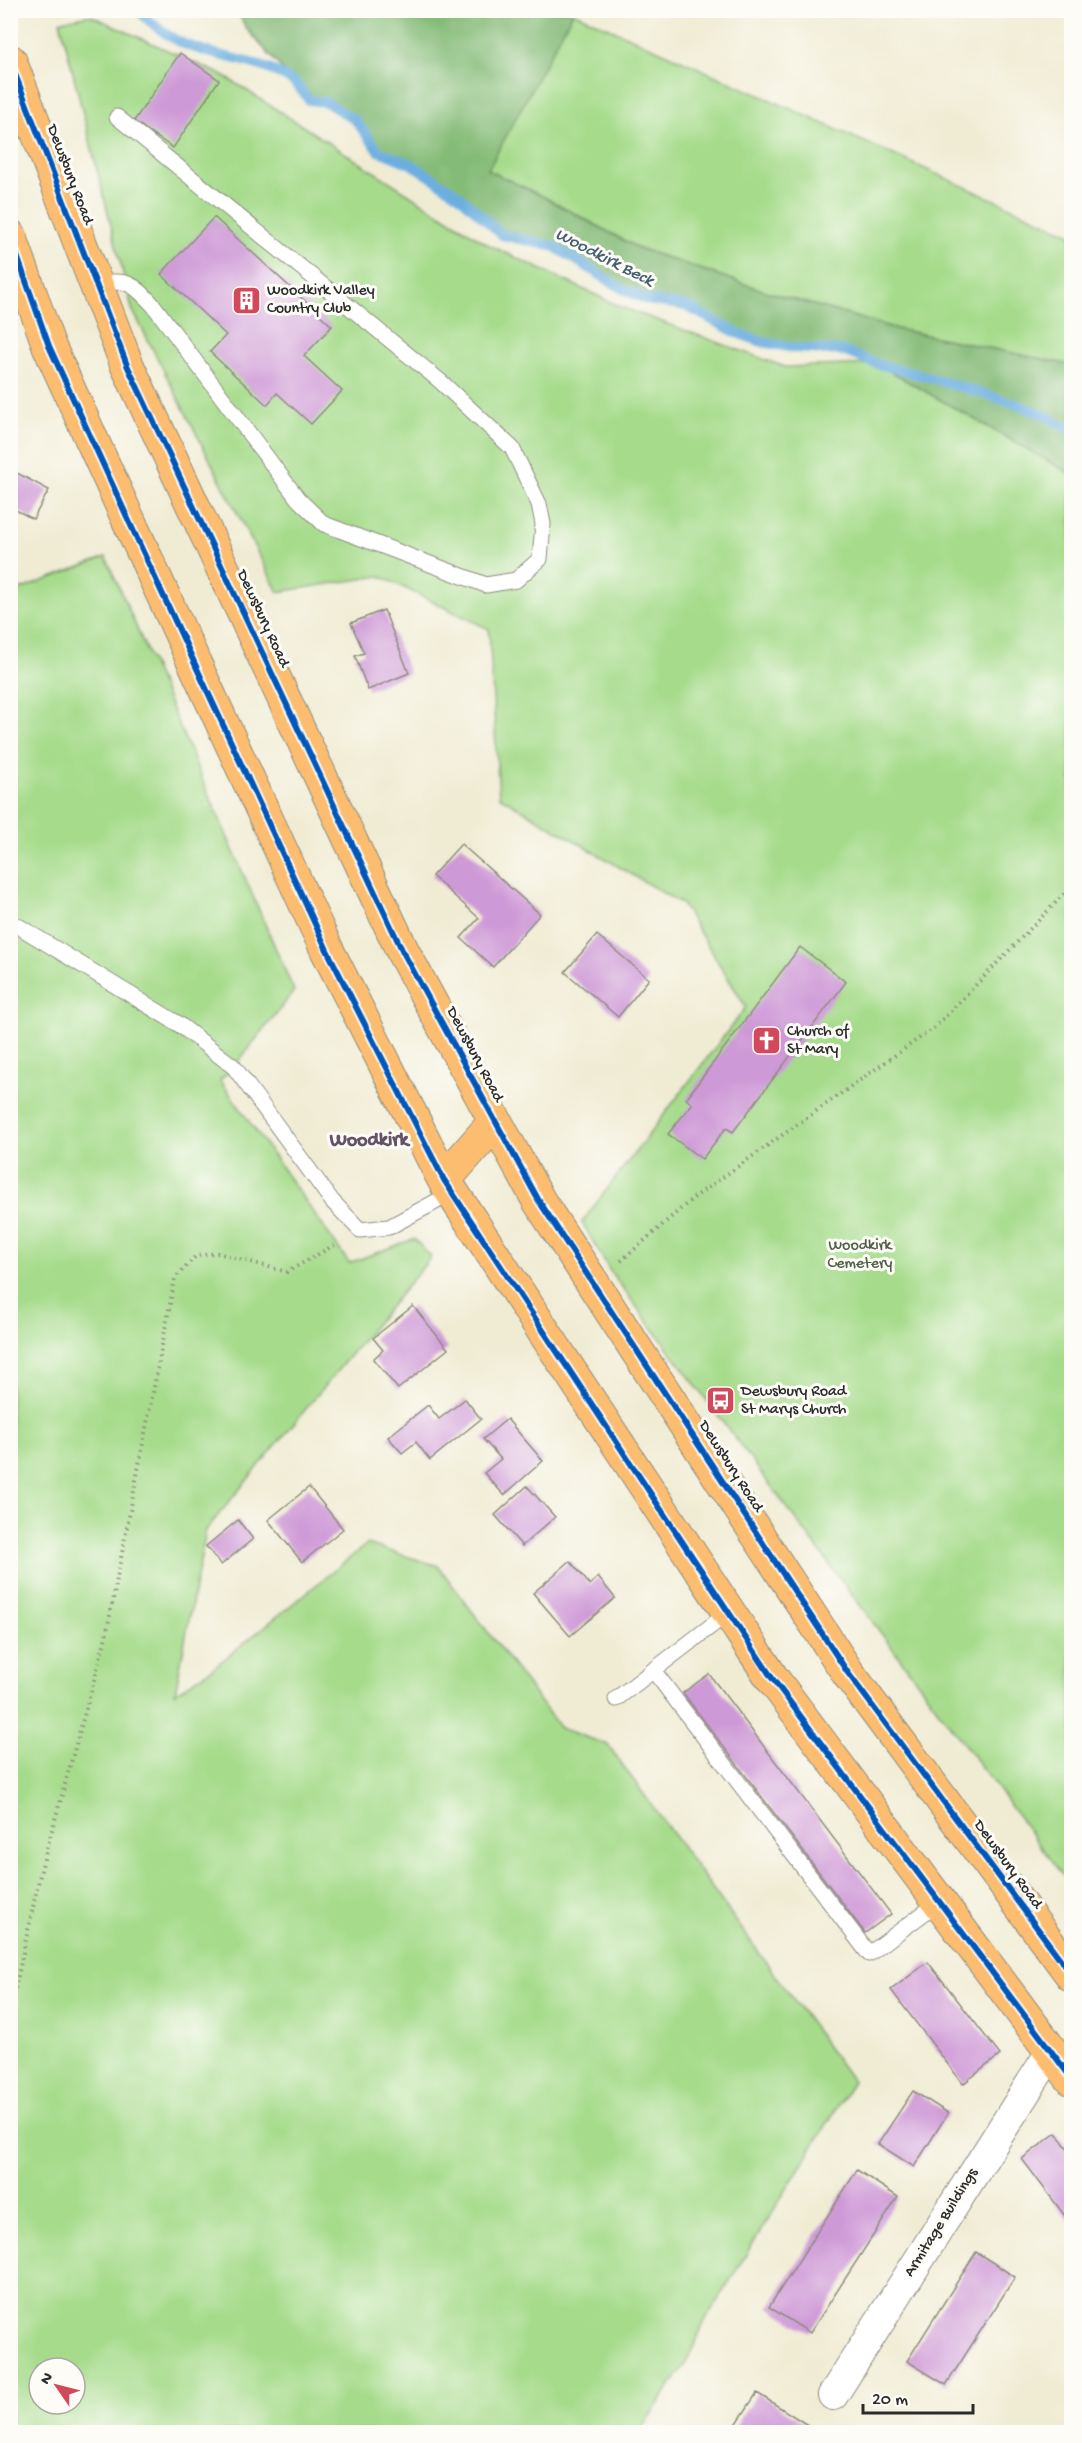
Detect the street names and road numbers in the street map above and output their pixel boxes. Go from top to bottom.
street label: Dewsbury Road [41,122,97,229]
street label: Dewsbury Road [231,566,294,672]
street label: Dewsbury Road [440,1003,508,1107]
street label: Dewsbury Road [693,1417,768,1518]
street label: Dewsbury Road [968,1816,1047,1914]
street label: Armitage Buildings [901,2164,984,2281]

